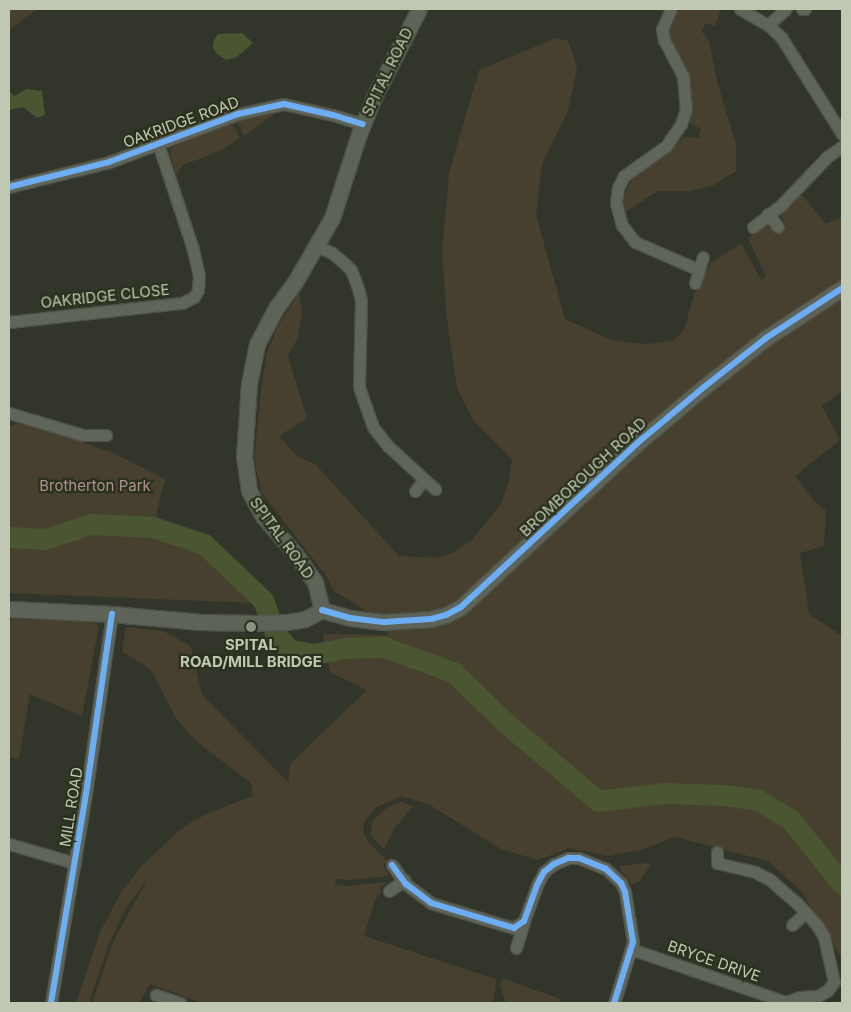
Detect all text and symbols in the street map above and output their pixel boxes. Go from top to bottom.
street label: SPITAL ROAD [358,25,416,119]
street label: OAKRIDGE ROAD [121,93,241,151]
street label: OAKRIDGE CLOSE [40,280,170,312]
street label: BROMBOROUGH ROAD [516,414,650,540]
park label: Brotherton Park [39,477,151,495]
street label: SPITAL ROAD [246,494,318,582]
marker: SPITAL ROAD/MILL BRIDGE [245,621,257,633]
place label: SPITAL ROAD/MILL BRIDGE [180,635,322,670]
street label: MILL ROAD [56,766,86,848]
street label: BRYCE DRIVE [665,937,763,985]

